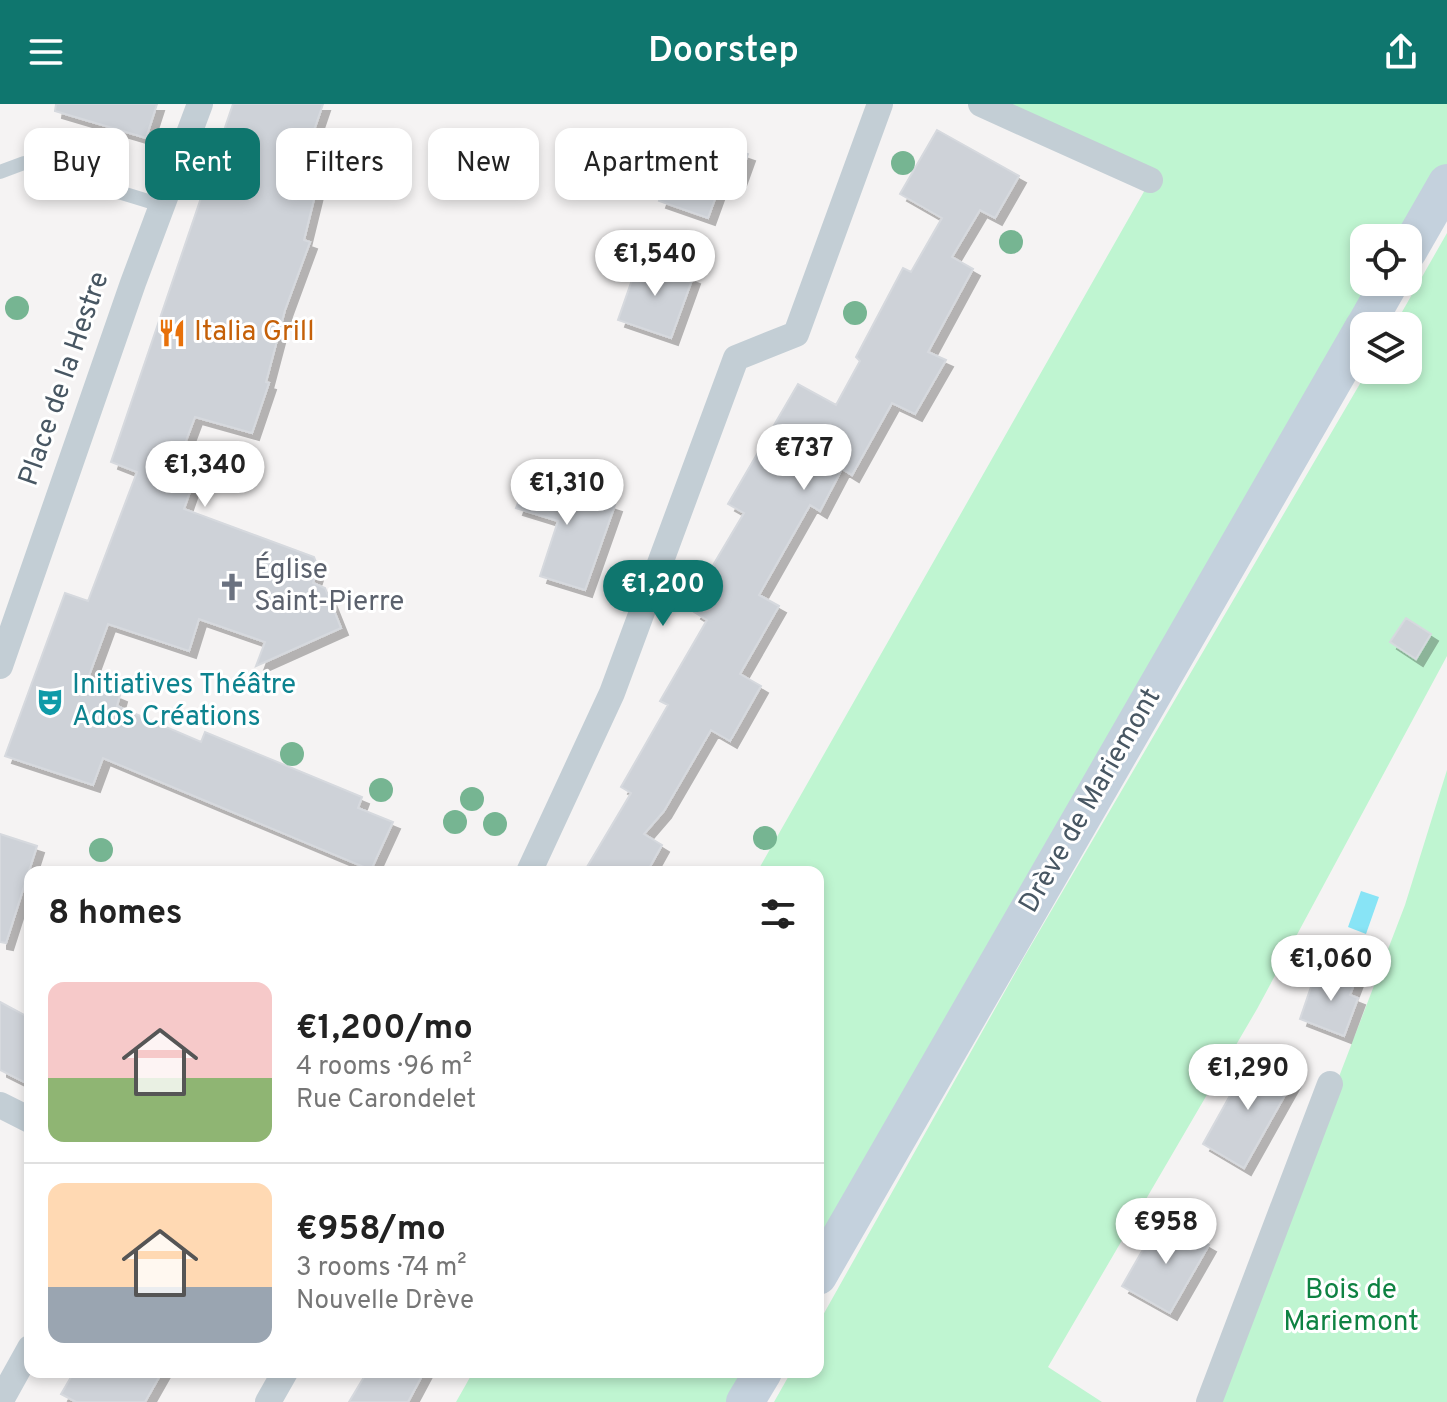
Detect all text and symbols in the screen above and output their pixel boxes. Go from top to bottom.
text: Doorstep [648,29,799,75]
icon: menu [24,30,68,74]
icon: share [1379,30,1423,74]
chip: Buy [24,128,129,200]
chip: Rent [145,128,260,200]
chip: Filters [276,128,412,200]
chip: New [428,128,539,200]
chip: Apartment [555,128,747,200]
map controls [1350,224,1422,384]
button: locate [1350,224,1422,296]
pin: €1,540 [590,230,720,298]
text: €1,540 [613,239,697,272]
street label: Place de la Hestre [12,267,118,491]
button: layers [1350,312,1422,384]
place label: Italia Grill [194,315,315,351]
restaurant icon: Italia Grill [157,318,187,348]
pin: €737 [757,424,851,492]
text: €737 [775,433,833,466]
pin: €1,340 [140,441,270,509]
text: €1,340 [163,450,247,483]
pin: €1,310 [502,459,632,527]
text: €1,310 [529,468,605,501]
place label: Église Saint-Pierre [254,551,404,621]
pin: €1,200 [598,560,728,628]
text: €1,200 [621,569,705,602]
church icon: Église Saint-Pierre [217,572,247,602]
place label: Initiatives Théâtre Ados Créations [72,668,296,736]
street label: Drève de Mariemont [1012,682,1170,920]
theatre icon: Initiatives Théâtre Ados Créations [35,687,65,717]
icon: filters [756,892,800,936]
text: 8 homes [48,893,182,936]
pin: €1,060 [1266,935,1396,1003]
text: €1,060 [1289,944,1373,977]
text: €1,200/mo [296,1008,473,1051]
icon: home [112,1014,208,1110]
pin: €1,290 [1183,1044,1313,1112]
text: 4 rooms · 96 m² [296,1051,472,1084]
text: €1,290 [1207,1053,1289,1086]
text: Rue Carondelet [296,1084,476,1117]
pin: €958 [1119,1198,1213,1266]
text: €958 [1134,1207,1198,1240]
text: €958/mo [296,1209,446,1252]
icon: home [112,1215,208,1311]
text: 3 rooms · 74 m² [296,1252,467,1285]
park label: Bois de Mariemont [1283,1273,1419,1341]
text: Nouvelle Drève [296,1285,474,1318]

